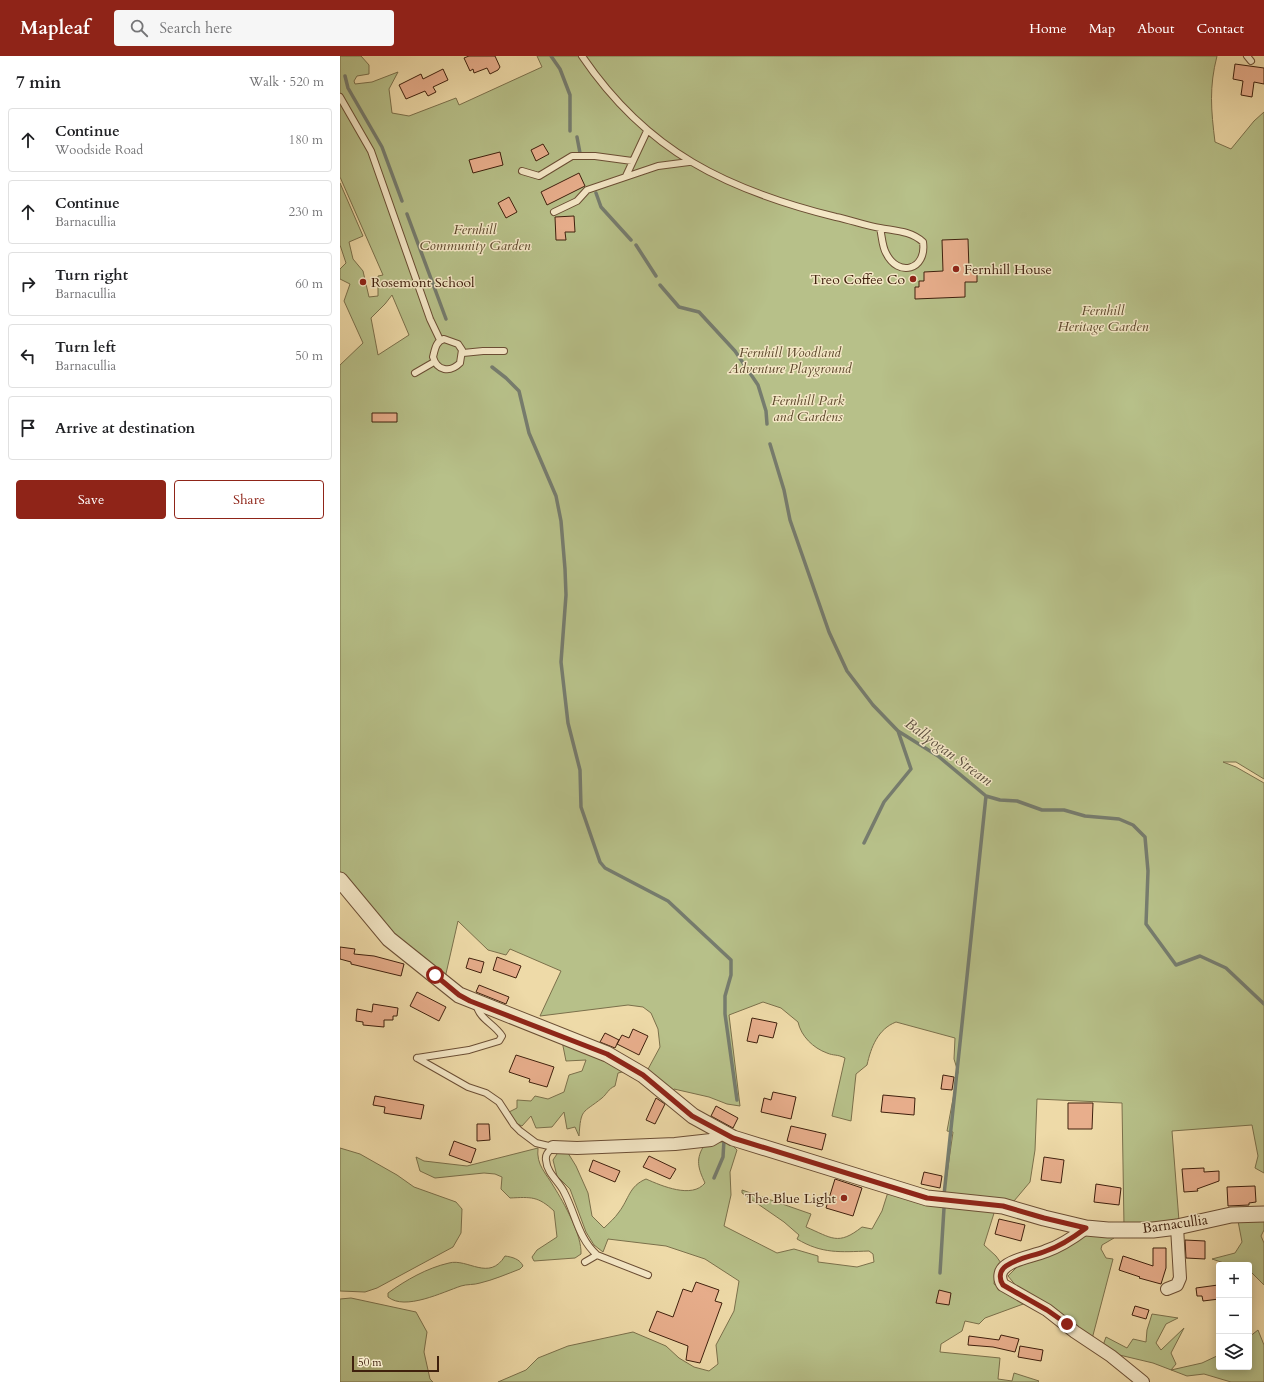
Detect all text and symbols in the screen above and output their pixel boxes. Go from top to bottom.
search box [114,10,394,46]
text: Mapleaf [20,15,90,41]
icon: search [128,17,150,39]
text: Search here [160,18,232,38]
text: Home [1029,19,1067,38]
text: Map [1089,19,1115,38]
text: About [1137,19,1174,38]
text: Contact [1196,19,1244,38]
text: 7 min [16,71,61,94]
text: Walk · 520 m [249,73,324,91]
text: Continue [55,121,120,141]
icon: ahead [17,129,39,151]
text: 180 m [289,131,323,149]
text: Woodside Road [55,141,143,159]
text: Continue [55,193,120,213]
icon: ahead [17,201,39,223]
text: 230 m [289,203,323,221]
text: Barnacullia [55,213,116,231]
park label: Fernhill Community Garden [420,220,531,255]
place label: Fernhill House [964,260,1052,279]
marker: Fernhill House [951,264,961,274]
text: Turn right [55,265,128,285]
place label: Treo Coffee Co [811,270,905,289]
icon: right [17,273,39,295]
place label: Rosemont School [371,273,475,292]
marker: Treo Coffee Co [908,274,918,284]
text: 60 m [295,275,323,293]
marker: Rosemont School [358,277,368,287]
text: Barnacullia [55,285,116,303]
park label: Fernhill Heritage Garden [1057,301,1149,336]
text: Turn left [55,337,116,357]
park label: Fernhill Woodland Adventure Playground [727,343,853,378]
icon: left [17,345,39,367]
text: 50 m [295,347,323,365]
text: Barnacullia [55,357,116,375]
park label: Fernhill Park and Gardens [772,391,845,426]
icon: arrive [17,417,39,439]
text: Arrive at destination [55,418,195,438]
button: Save [16,480,166,519]
button: Share [174,480,324,519]
water label: Ballyogan Stream [901,713,997,791]
route start [426,966,444,984]
place label: The Blue Light [745,1189,837,1208]
marker: The Blue Light [839,1193,849,1203]
street label: Barnacullia [1141,1210,1209,1238]
map controls [1216,1262,1252,1370]
button: + [1216,1262,1252,1298]
button: − [1216,1298,1252,1334]
route end [1058,1315,1076,1333]
button: layers [1216,1334,1252,1370]
scale bar [352,1354,439,1373]
text: 50 m [358,1355,382,1370]

